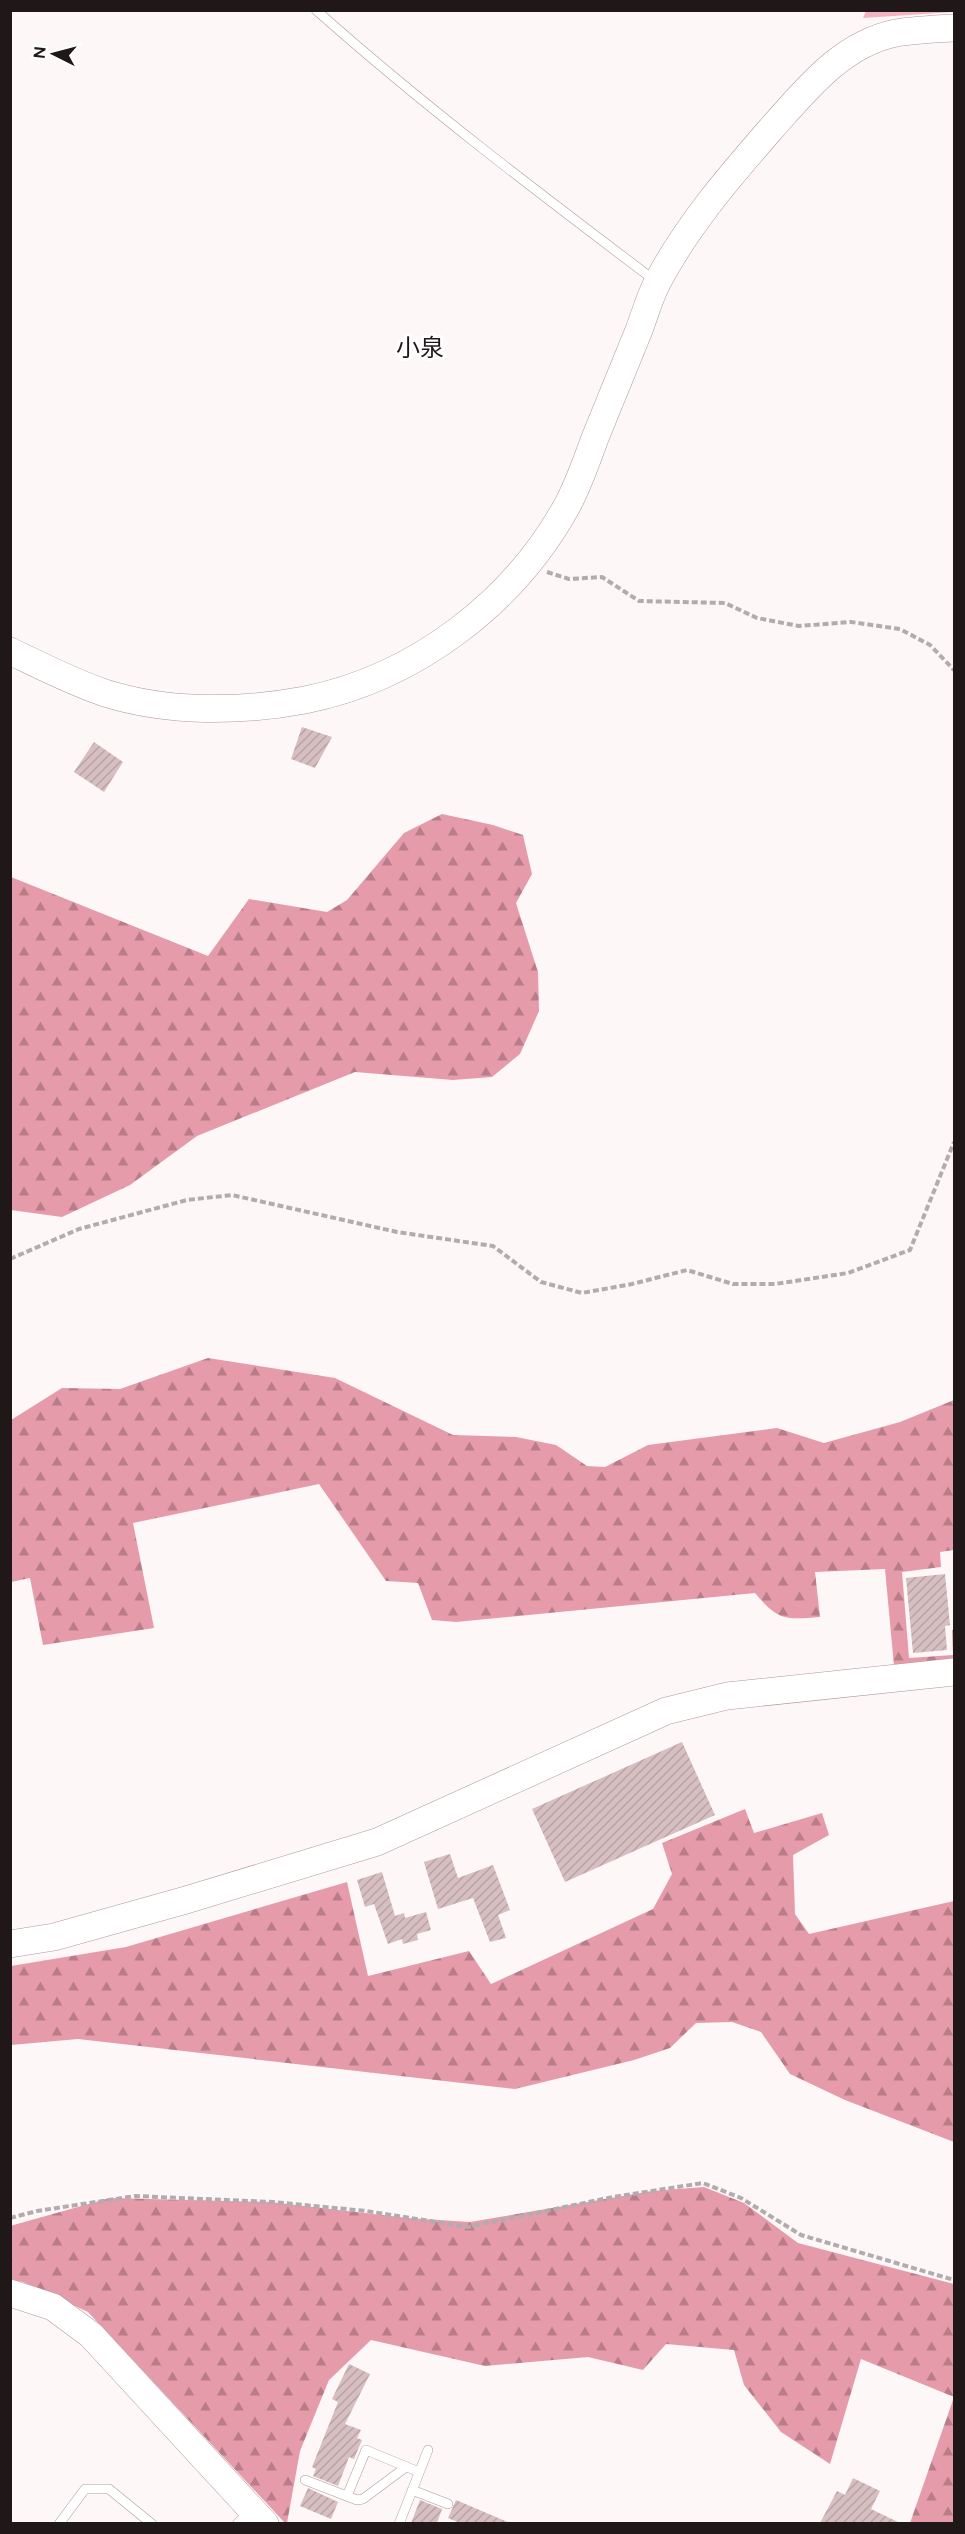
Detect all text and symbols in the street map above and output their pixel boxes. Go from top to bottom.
north arrow [24,24,84,84]
text: N [29,45,50,60]
district label: 小泉 [396,333,444,362]

